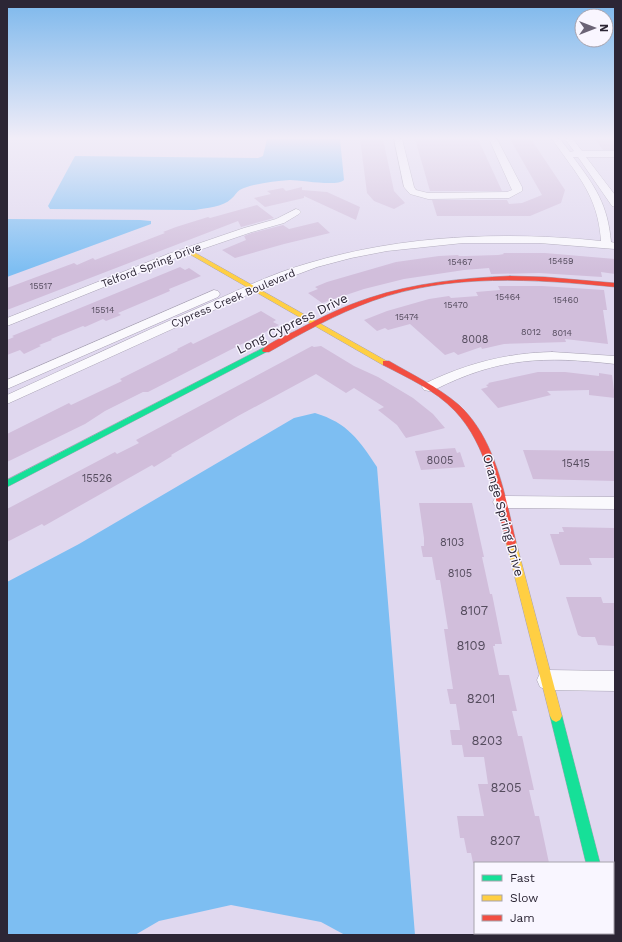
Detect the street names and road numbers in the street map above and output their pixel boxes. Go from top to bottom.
street label: Telford Spring Drive [99,240,203,291]
street label: Cypress Creek Boulevard [169,266,297,331]
street label: Long Cypress Drive [234,290,350,357]
street label: Orange Spring Drive [480,452,527,578]

